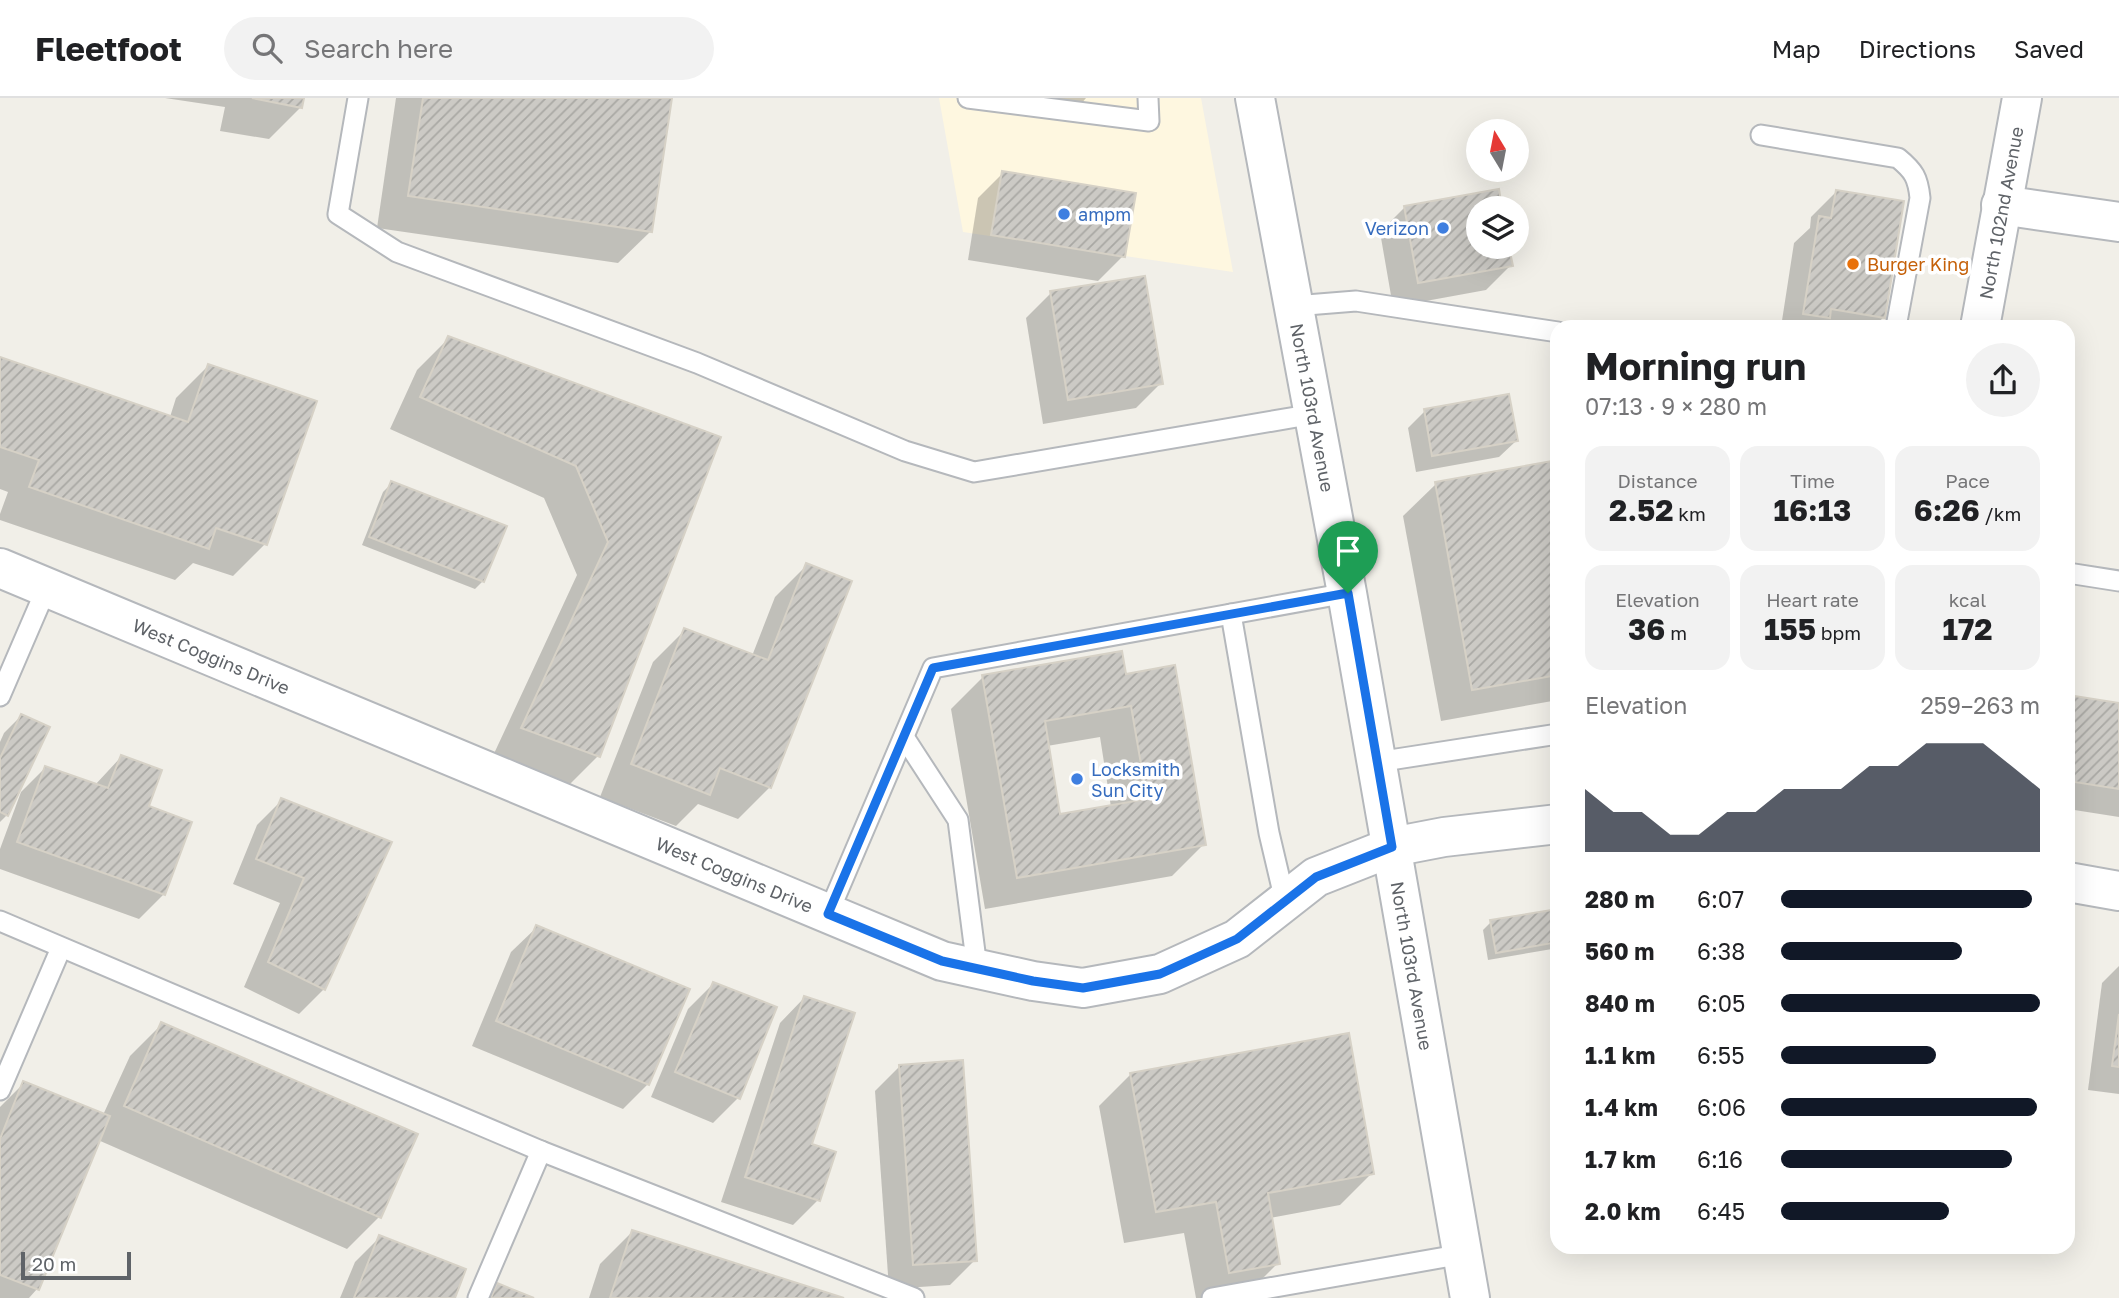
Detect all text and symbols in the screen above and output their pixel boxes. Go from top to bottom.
search box [224,17,714,80]
text: Fleetfoot [35,29,182,68]
icon: search [248,29,286,67]
text: Search here [304,33,453,64]
text: Map [1772,34,1821,63]
text: Directions [1859,34,1976,63]
text: Saved [2014,34,2084,63]
north arrow [1466,119,1530,182]
map controls [1466,119,1529,259]
street label: North 102nd Avenue [1974,125,2028,301]
button: layers [1466,196,1529,259]
place label: ampm [1078,203,1131,225]
marker: ampm [1056,206,1072,222]
place label: Verizon [1365,217,1429,239]
marker: Verizon [1435,220,1451,236]
place label: Burger King [1867,253,1969,275]
marker: Burger King [1845,256,1861,272]
street label: North 103rd Avenue [1286,322,1339,494]
text: Morning run [1585,343,1806,388]
button: share [1966,343,2040,417]
text: 07:13 · 9 × 280 m [1585,392,1767,420]
text: Distance [1618,469,1697,492]
text: Time [1790,469,1835,492]
text: Pace [1945,469,1990,492]
text: 2.52 [1609,492,1674,528]
text: 16:13 [1774,492,1851,528]
text: 6:26 [1914,492,1980,528]
text: km [1674,502,1706,525]
text: /km [1980,502,2021,525]
pin [1318,521,1378,593]
icon: arrive [1329,532,1367,570]
text: Elevation [1615,588,1700,611]
text: Heart rate [1766,588,1859,611]
text: kcal [1949,588,1986,611]
text: 36 [1628,611,1665,647]
text: 155 [1764,611,1816,647]
text: 172 [1942,611,1993,647]
street label: West Coggins Drive [130,614,293,699]
text: m [1665,621,1687,644]
text: bpm [1816,621,1861,644]
text: Elevation [1585,691,1687,719]
text: 259–263 m [1920,691,2040,719]
place label: Locksmith Sun City [1091,758,1180,801]
marker: Locksmith Sun City [1069,771,1085,787]
street label: West Coggins Drive [653,832,816,917]
street label: North 103rd Avenue [1387,880,1438,1052]
text: 280 m [1585,885,1655,913]
text: 6:07 [1697,885,1744,913]
text: 560 m [1585,937,1654,965]
text: 6:38 [1697,937,1745,965]
text: 840 m [1585,989,1655,1017]
text: 6:05 [1697,989,1745,1017]
text: 1.1 km [1585,1041,1655,1069]
text: 6:55 [1697,1041,1745,1069]
text: 1.4 km [1585,1093,1658,1121]
text: 6:06 [1697,1093,1746,1121]
text: 1.7 km [1585,1145,1656,1173]
text: 6:16 [1697,1145,1743,1173]
text: 2.0 km [1585,1197,1661,1225]
text: 6:45 [1697,1197,1745,1225]
scale bar [21,1249,131,1281]
text: 20 m [32,1252,76,1275]

